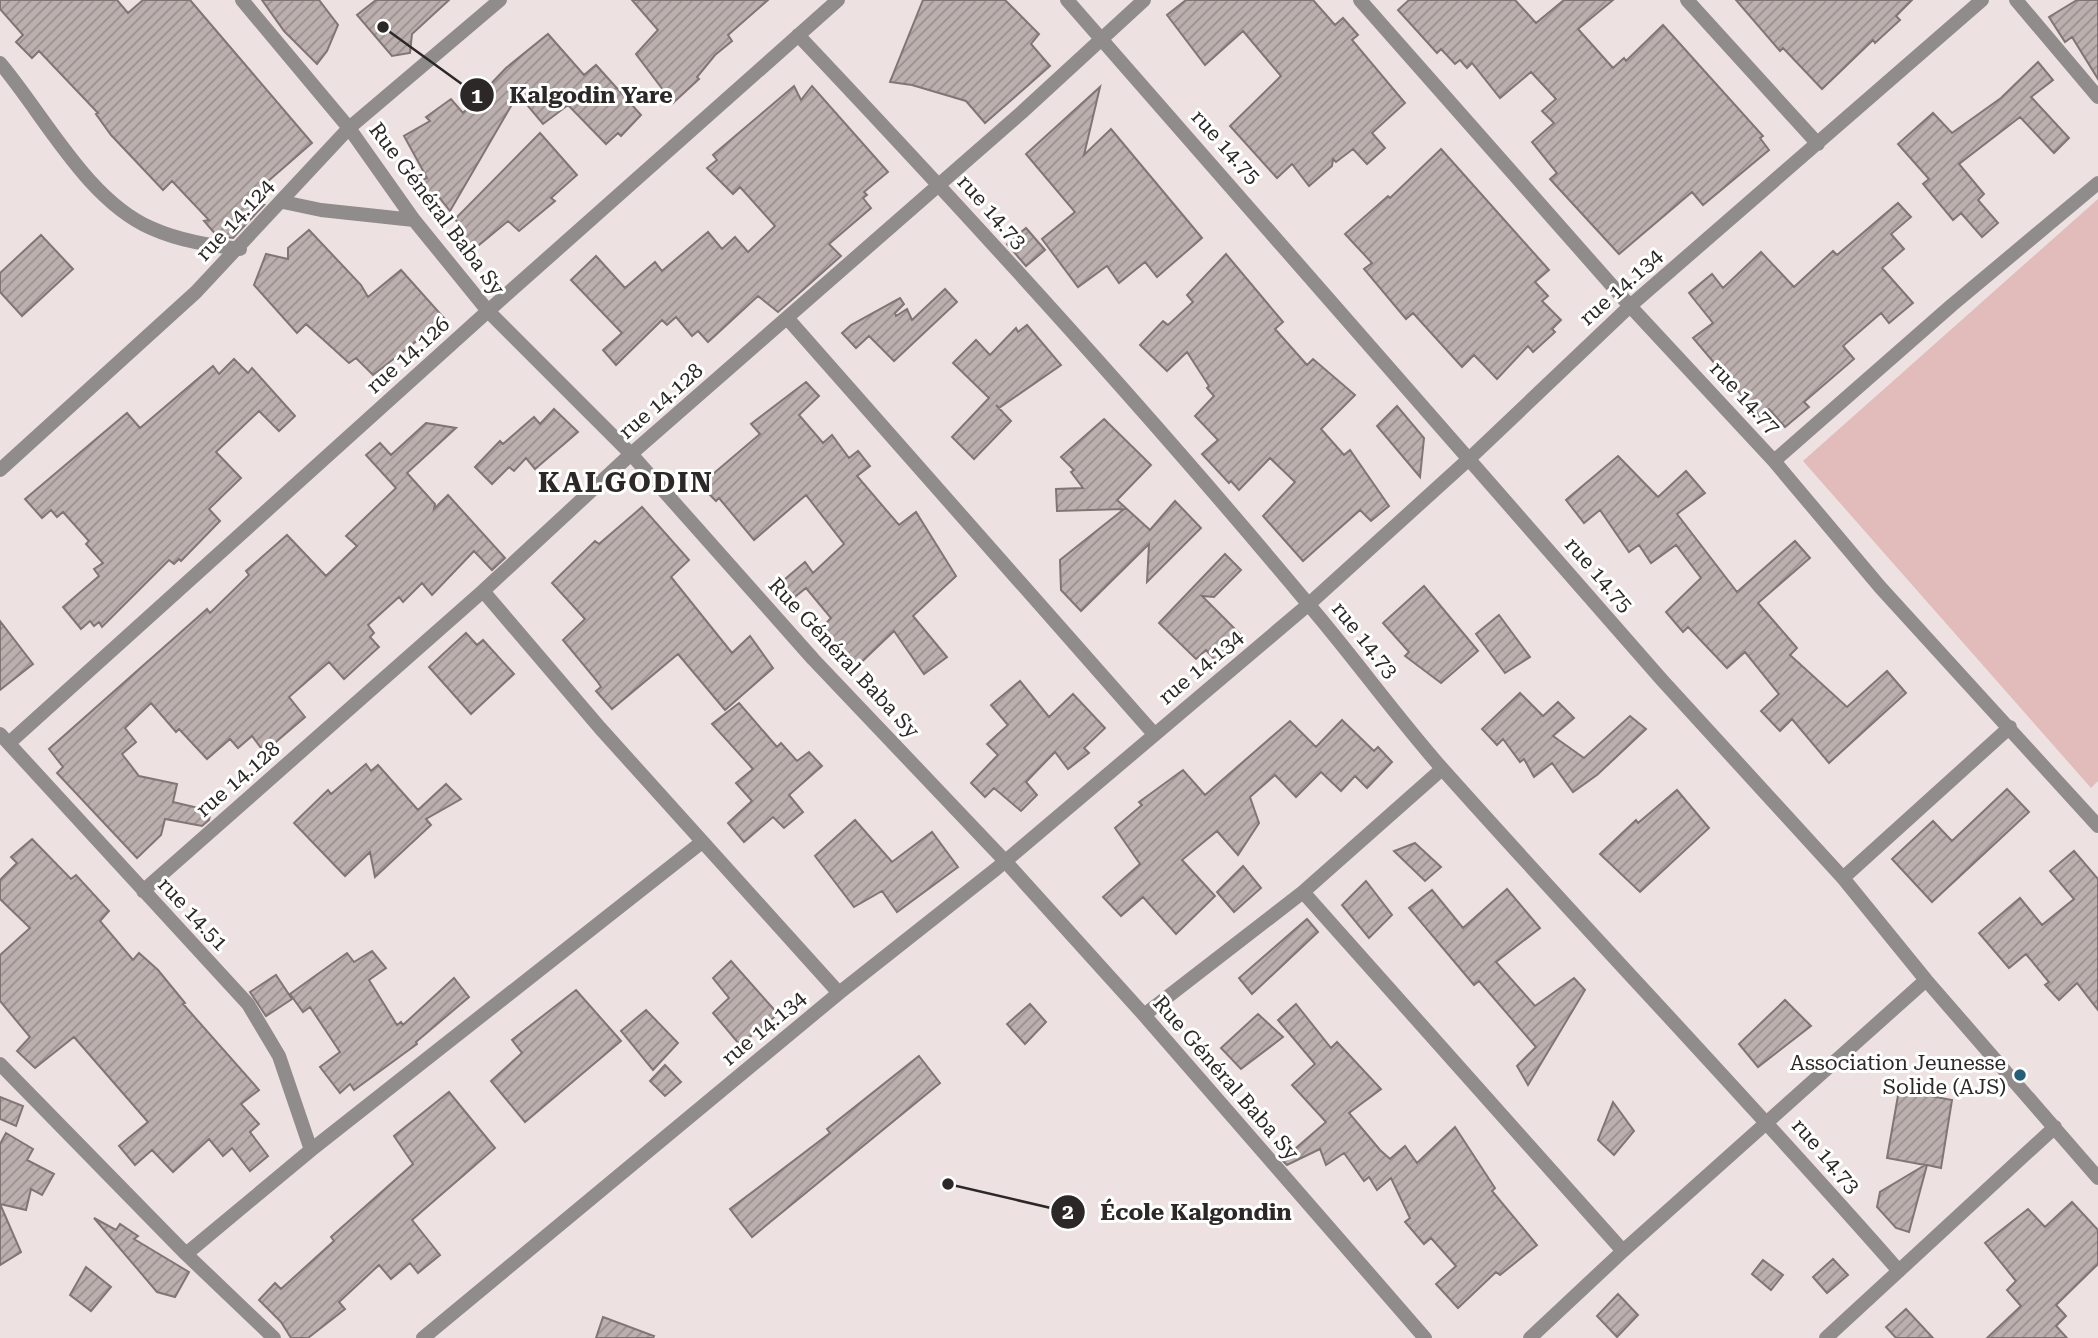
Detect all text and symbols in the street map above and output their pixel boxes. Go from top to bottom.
callout: Kalgodin Yare [460,73,686,117]
text: Kalgodin Yare [509,82,673,109]
text: 1 [471,84,483,108]
street label: rue 14.75 [1187,105,1265,189]
street label: Rue Général Baba Sy [364,118,510,300]
street label: rue 14.73 [953,170,1031,254]
street label: rue 14.124 [191,174,279,266]
street label: rue 14.134 [1575,244,1667,330]
street label: rue 14.126 [362,312,454,398]
street label: rue 14.77 [1705,357,1785,440]
street label: rue 14.128 [614,358,708,444]
district label: KALGODIN [538,466,714,499]
street label: rue 14.75 [1560,533,1638,617]
street label: Rue Général Baba Sy [764,573,925,743]
street label: rue 14.73 [1327,597,1403,683]
street label: rue 14.134 [1154,625,1248,709]
street label: rue 14.128 [191,736,285,822]
street label: rue 14.51 [153,873,233,955]
street label: rue 14.134 [717,986,811,1070]
street label: Rue Général Baba Sy [1148,991,1304,1165]
place label: Association Jeunesse Solide (AJS) [1790,1051,2006,1099]
marker: Association Jeunesse Solide (AJS) [2012,1067,2028,1083]
street label: rue 14.73 [1787,1114,1865,1198]
callout: École Kalgondin [1051,1190,1306,1234]
text: École Kalgondin [1100,1198,1292,1226]
text: 2 [1062,1200,1074,1224]

